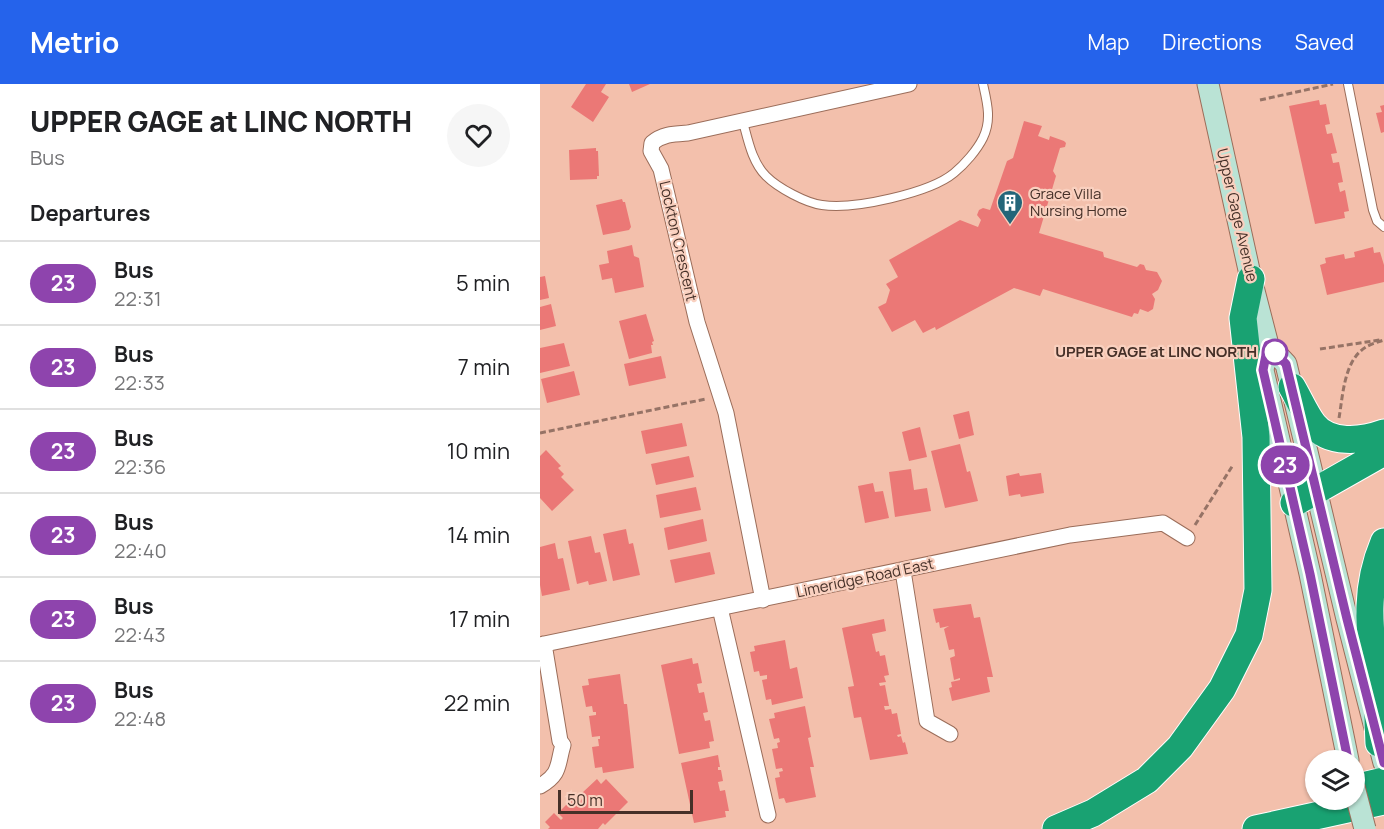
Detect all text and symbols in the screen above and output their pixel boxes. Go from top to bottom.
text: Metrio [30,23,119,61]
text: Map [1088,28,1129,56]
text: Directions [1162,28,1262,56]
text: Saved [1295,28,1354,56]
text: UPPER GAGE at LINC NORTH [30,102,412,140]
button: heart [447,104,510,167]
text: Bus [30,144,65,171]
street label: Upper Gage Avenue [1212,146,1263,284]
street label: Lockton Crescent [654,179,703,303]
place label: Grace Villa Nursing Home [1030,183,1127,221]
building icon: Grace Villa Nursing Home [995,188,1025,226]
text: Departures [30,198,150,228]
text: Bus [114,255,154,285]
text: 5 min [456,268,510,298]
text: 23 [51,269,75,297]
text: 22:31 [114,285,162,312]
text: Bus [114,339,154,369]
marker: UPPER GAGE at LINC NORTH [1262,339,1288,365]
place label: UPPER GAGE at LINC NORTH [1055,341,1257,362]
text: 7 min [458,352,510,382]
text: 23 [51,353,75,381]
text: 22:33 [114,369,165,396]
text: Bus [114,423,154,453]
text: 10 min [447,436,510,466]
text: 23 [51,437,75,465]
line badge: 23 [1258,446,1312,484]
text: 23 [1273,451,1297,479]
text: 22:36 [114,453,166,480]
text: Bus [114,507,154,537]
text: 14 min [447,520,510,550]
text: 23 [51,521,75,549]
text: 22:40 [114,537,167,564]
street label: Limeridge Road East [794,553,936,602]
text: Bus [114,591,154,621]
text: 17 min [449,604,510,634]
text: 23 [51,605,75,633]
text: 22:43 [114,621,166,648]
text: Bus [114,675,154,705]
text: 22 min [444,688,510,718]
text: 23 [51,689,75,717]
text: 22:48 [114,705,166,732]
map controls [1305,750,1365,810]
button: layers [1305,750,1365,810]
scale bar [558,787,693,814]
text: 50 m [567,789,603,811]

